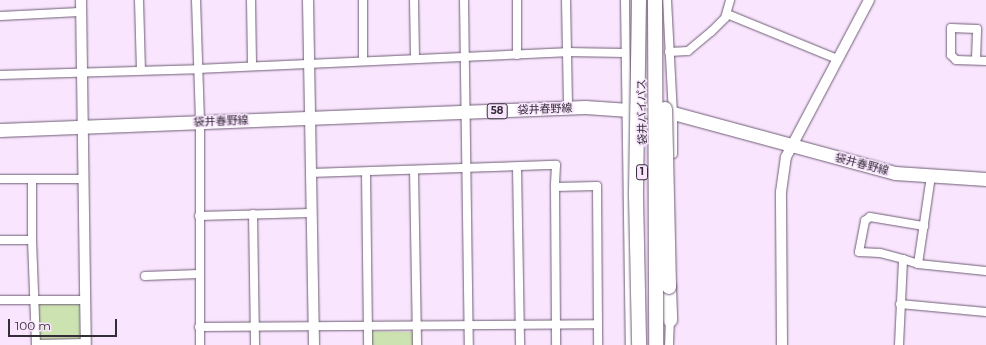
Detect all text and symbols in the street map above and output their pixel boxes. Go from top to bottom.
street label: 袋井バイパス [635,79,649,145]
street label: 袋井春野線 [517,101,573,117]
road number: 58 [486,103,508,119]
street label: 袋井春野線 [193,113,249,129]
street label: 袋井春野線 [834,151,890,177]
road number: 1 [636,164,648,180]
scale bar [10,311,119,337]
text: 100 m [15,318,51,333]

